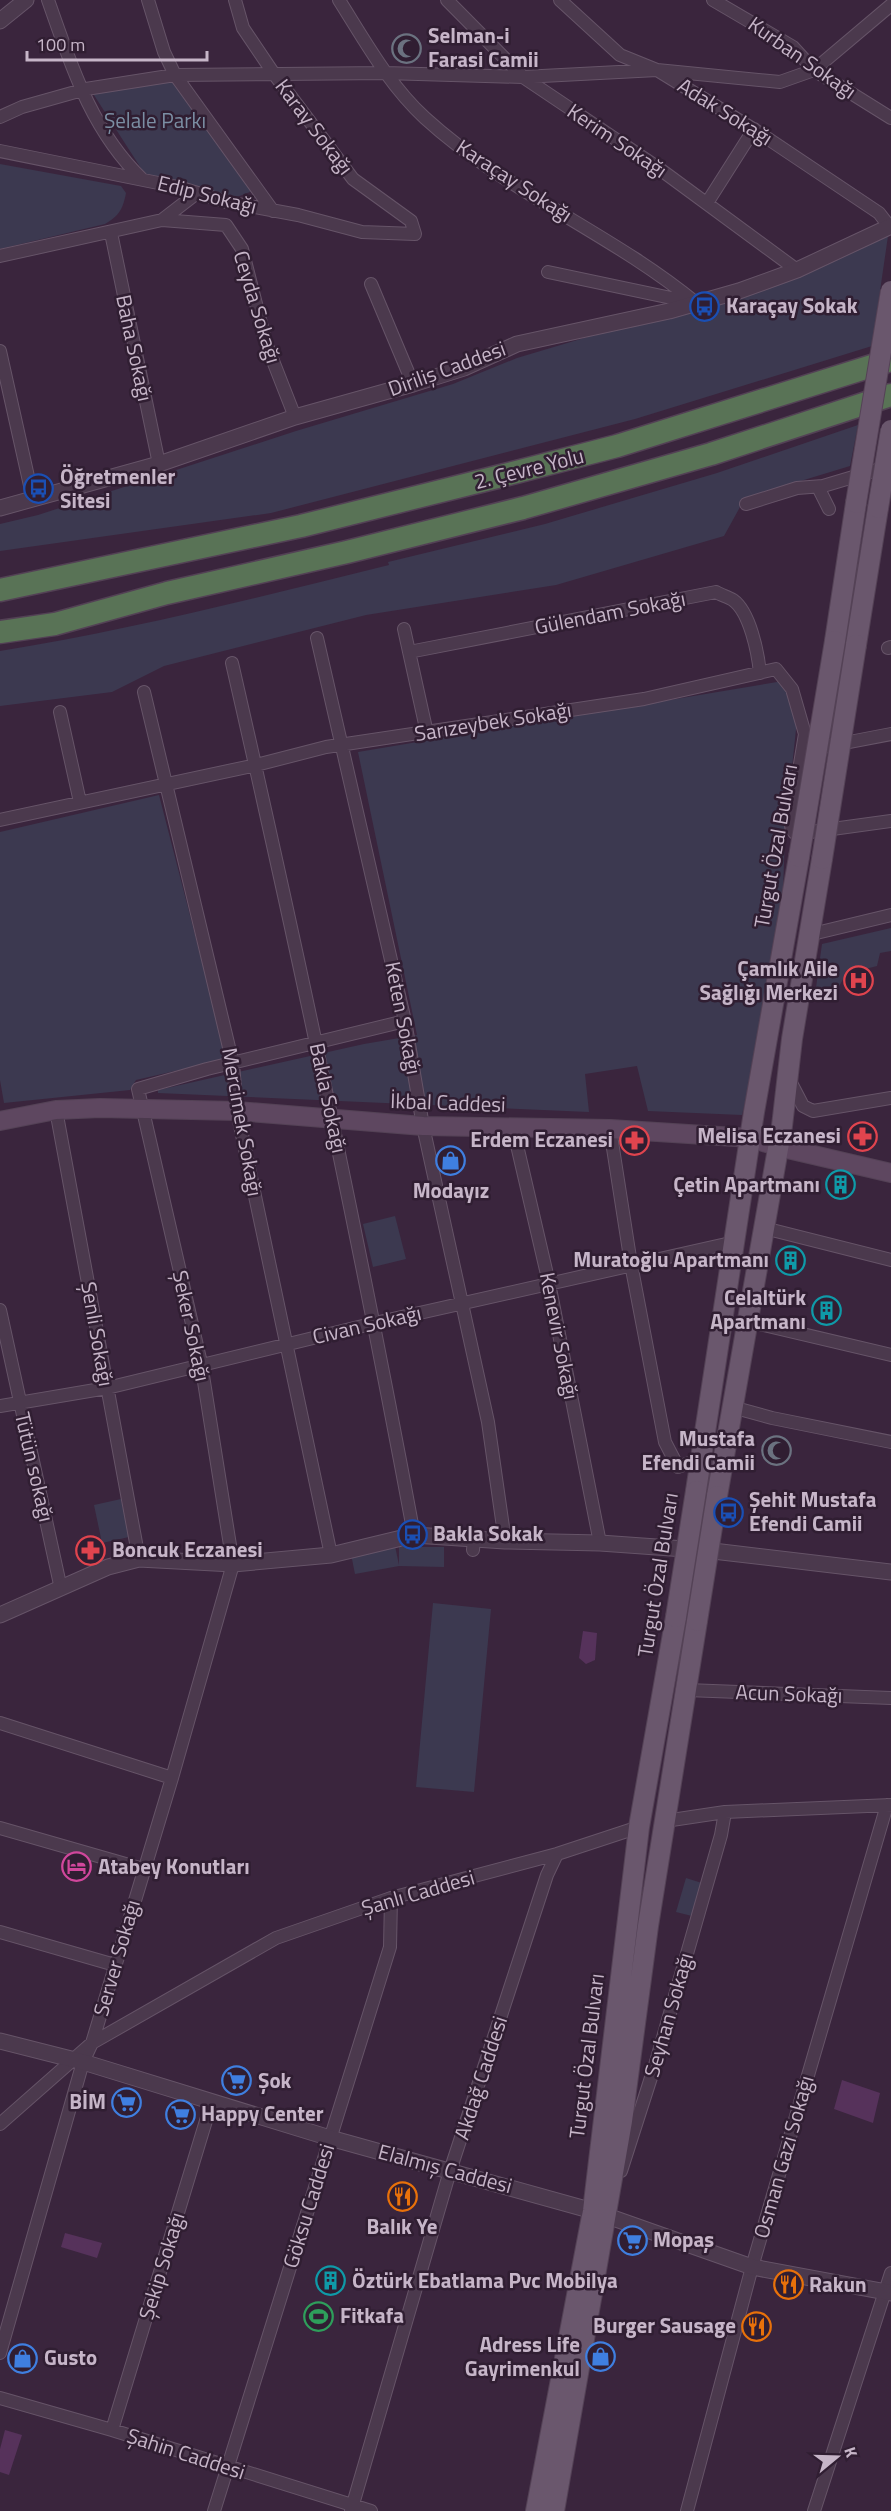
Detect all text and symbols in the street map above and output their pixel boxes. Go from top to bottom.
street label: Kurban Sokağı [742,8,863,106]
place label: Selman-i Farasi Camii [428,19,539,75]
scale bar [27,24,207,62]
text: 100 m [36,31,85,58]
mosque icon: Selman-i Farasi Camii [391,32,423,64]
street label: Adak Sokağı [672,69,779,153]
street label: Karay Sokağı [268,72,362,181]
street label: Kerim Sokağı [561,95,674,185]
park label: Şelale Parkı [104,104,206,136]
street label: Karaçay Sokağı [450,131,579,230]
street label: Edip Sokağı [154,166,260,222]
street label: Ceyda Sokağı [226,246,290,367]
place label: Karaçay Sokak [726,289,858,321]
bus stop icon: Karaçay Sokak [689,290,721,322]
street label: Baha Sokağı [108,292,162,404]
street label: Diriliş Caddesi [383,332,510,404]
street label: 2. Çevre Yolu [471,439,587,497]
place label: Öğretmenler Sitesi [60,460,175,516]
bus stop icon: Öğretmenler Sitesi [23,473,55,505]
street label: Gülendam Sokağı [532,582,688,642]
street label: Sarızeybek Sokağı [412,693,574,749]
street label: Turgut Özal Bulvarı [745,761,805,930]
place label: Çamlık Aile Sağlığı Merkezi [700,952,838,1008]
street label: Keten Sokağı [377,959,431,1077]
hospital icon: Çamlık Aile Sağlığı Merkezi [843,965,875,997]
street label: Bakla Sokağı [302,1040,356,1156]
street label: Mercimek Sokağı [214,1045,272,1199]
street label: İkbal Caddesi [390,1084,506,1120]
place label: Melisa Eczanesi [697,1119,841,1151]
pharmacy icon: Melisa Eczanesi [846,1120,878,1152]
place label: Erdem Eczanesi [470,1123,613,1155]
pharmacy icon: Erdem Eczanesi [618,1124,650,1156]
shop icon: Modayız [435,1144,467,1176]
place label: Çetin Apartmanı [673,1168,820,1200]
building icon: Çetin Apartmanı [825,1169,857,1201]
place label: Modayız [413,1174,489,1206]
place label: Muratoğlu Apartmanı [573,1243,769,1275]
building icon: Muratoğlu Apartmanı [774,1244,806,1276]
street label: Şeker Sokağı [165,1267,219,1384]
street label: Kenevir Sokağı [532,1269,588,1402]
street label: Şenli Sokağı [73,1279,123,1389]
place label: Celaltürk Apartmanı [710,1281,806,1337]
building icon: Celaltürk Apartmanı [811,1294,843,1326]
street label: Civan Sokağı [309,1296,424,1352]
street label: Tütün sokağı [7,1409,63,1525]
place label: Mustafa Efendi Camii [641,1422,755,1478]
mosque icon: Mustafa Efendi Camii [760,1435,792,1467]
place label: Şehit Mustafa Efendi Camii [749,1483,877,1539]
street label: Turgut Özal Bulvarı [628,1490,686,1659]
bus stop icon: Şehit Mustafa Efendi Camii [712,1496,744,1528]
place label: Bakla Sokak [433,1517,543,1549]
bus stop icon: Bakla Sokak [396,1518,428,1550]
place label: Boncuk Eczanesi [112,1533,263,1565]
pharmacy icon: Boncuk Eczanesi [75,1534,107,1566]
street label: Acun Sokağı [735,1675,843,1711]
place label: Atabey Konutları [98,1850,250,1882]
hotel icon: Atabey Konutları [61,1851,93,1883]
street label: Şanlı Caddesi [357,1861,478,1923]
street label: Server Sokağı [84,1896,148,2020]
street label: Seyhan Sokağı [635,1949,701,2081]
street label: Turgut Özal Bulvarı [560,1972,612,2140]
street label: Akdağ Caddesi [445,2012,515,2144]
place label: Şok [258,2064,292,2096]
supermarket icon: Şok [221,2065,253,2097]
street label: Osman Gazi Sokağı [744,2071,822,2242]
place label: BİM [69,2085,106,2117]
supermarket icon: BİM [111,2086,143,2118]
place label: Happy Center [201,2097,324,2129]
supermarket icon: Happy Center [164,2098,196,2130]
street label: Elalmış Caddesi [375,2135,516,2201]
street label: Göksu Caddesi [274,2139,342,2272]
restaurant icon: Balık Ye [386,2180,418,2212]
street label: Şekip Sokağı [130,2208,193,2323]
place label: Balık Ye [366,2210,438,2242]
place label: Mopaş [653,2223,714,2255]
supermarket icon: Mopaş [616,2224,648,2256]
place label: Öztürk Ebatlama Pvc Mobilya [352,2264,618,2296]
building icon: Öztürk Ebatlama Pvc Mobilya [315,2265,347,2297]
place label: Rakun [809,2268,867,2300]
restaurant icon: Rakun [772,2269,804,2301]
place label: Fitkafa [340,2299,404,2331]
sports icon: Fitkafa [303,2300,335,2332]
place label: Burger Sausage [593,2309,736,2341]
restaurant icon: Burger Sausage [741,2310,773,2342]
place label: Adress Life Gayrimenkul [465,2328,580,2384]
place label: Gusto [44,2341,97,2373]
shop icon: Adress Life Gayrimenkul [585,2341,617,2373]
shop icon: Gusto [7,2342,39,2374]
street label: Şahin Caddesi [123,2419,250,2487]
north arrow [807,2427,867,2487]
text: K [838,2444,864,2461]

